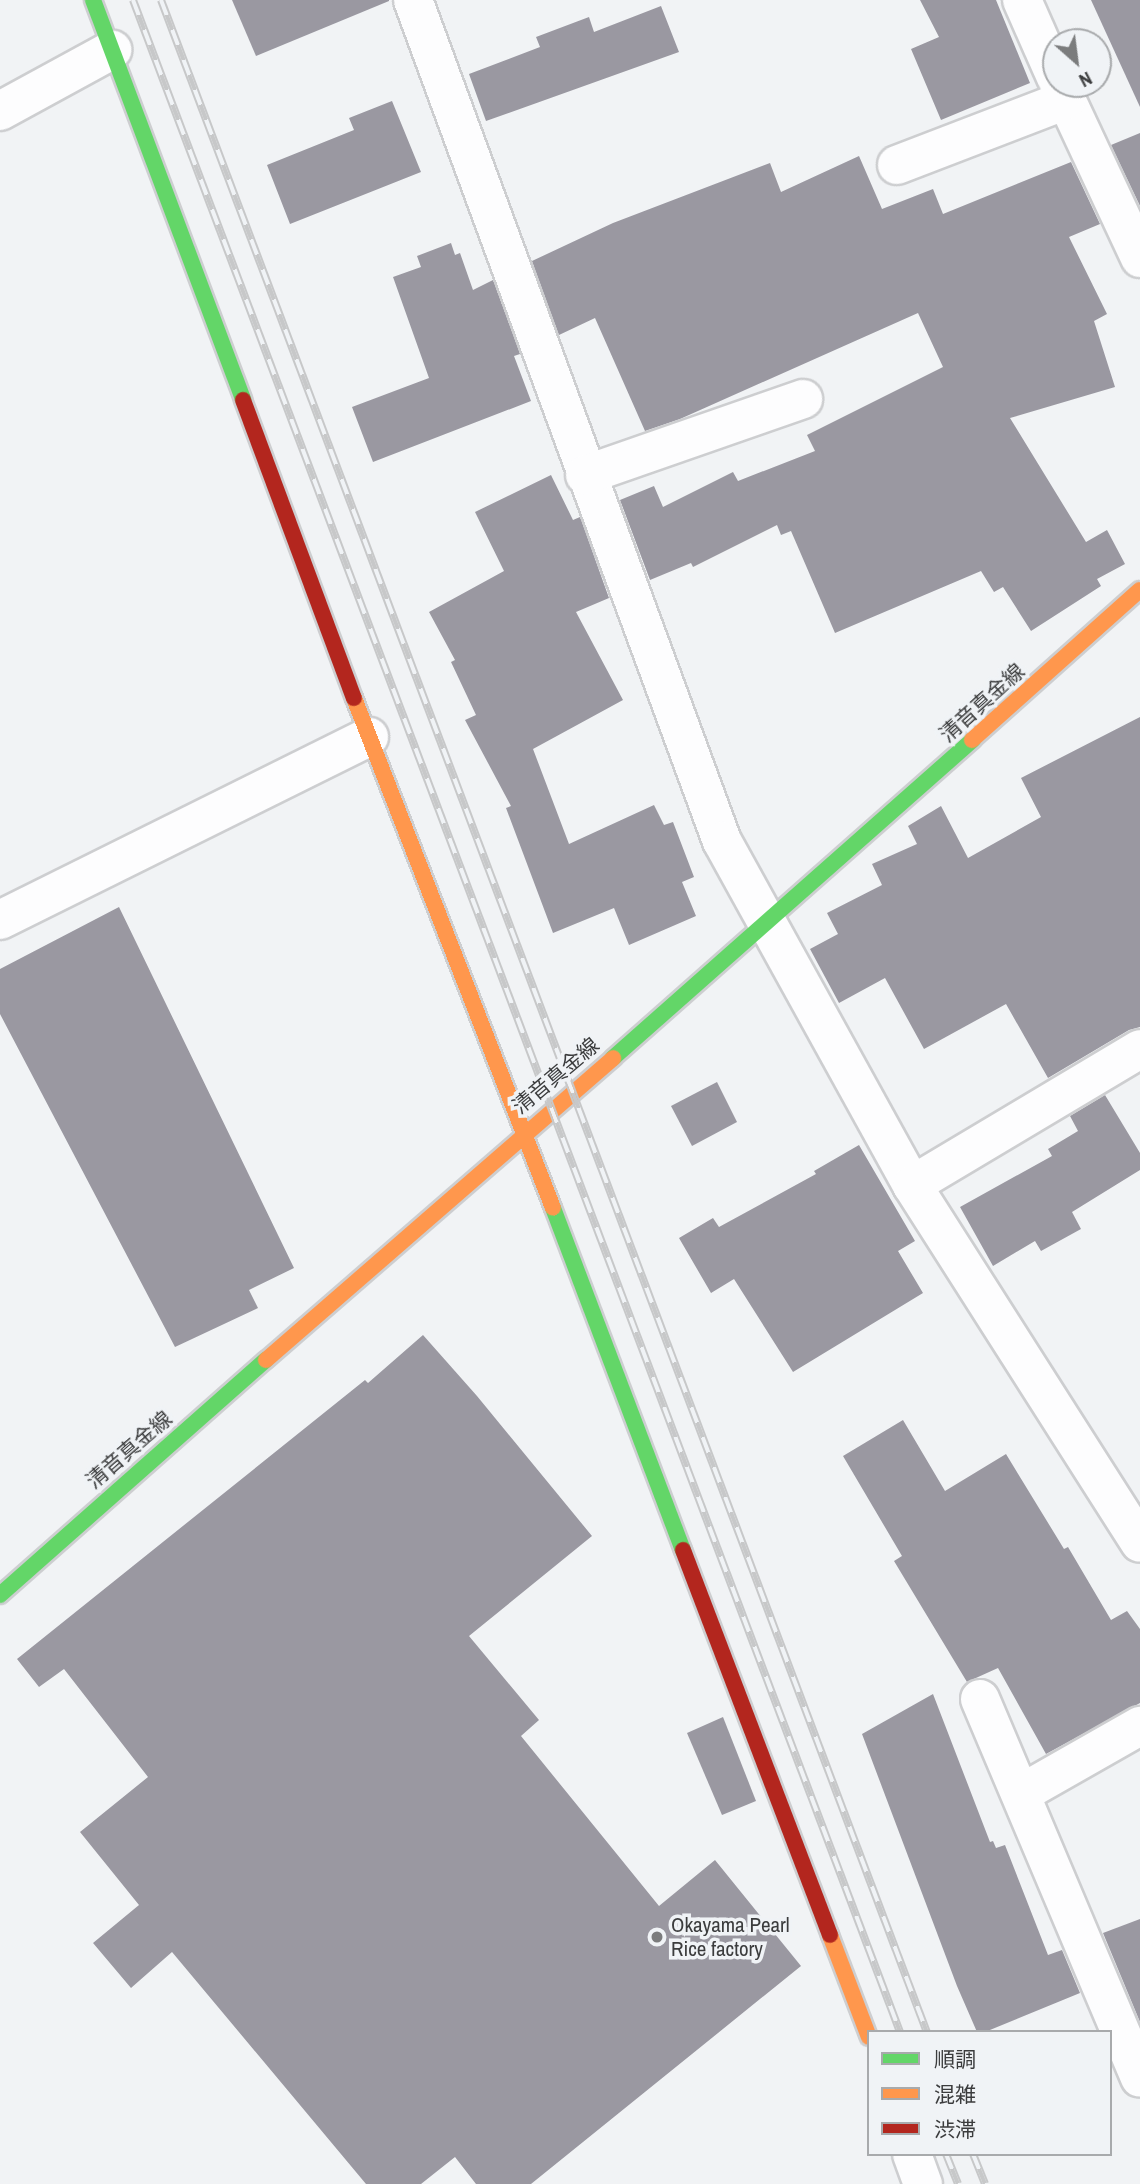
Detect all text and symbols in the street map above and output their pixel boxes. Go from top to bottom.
north arrow [1042,28,1112,98]
text: N [1075,66,1097,94]
street label: 清音真金線 [935,659,1029,747]
street label: 清音真金線 [508,1033,604,1119]
street label: 清音真金線 [81,1406,177,1494]
place label: Okayama Pearl Rice factory [671,1912,790,1962]
marker: Okayama Pearl Rice factory [649,1929,665,1945]
legend [867,2030,1112,2156]
text: 順調 [934,2045,976,2074]
text: 混雑 [934,2080,976,2109]
text: 渋滞 [934,2115,976,2144]

